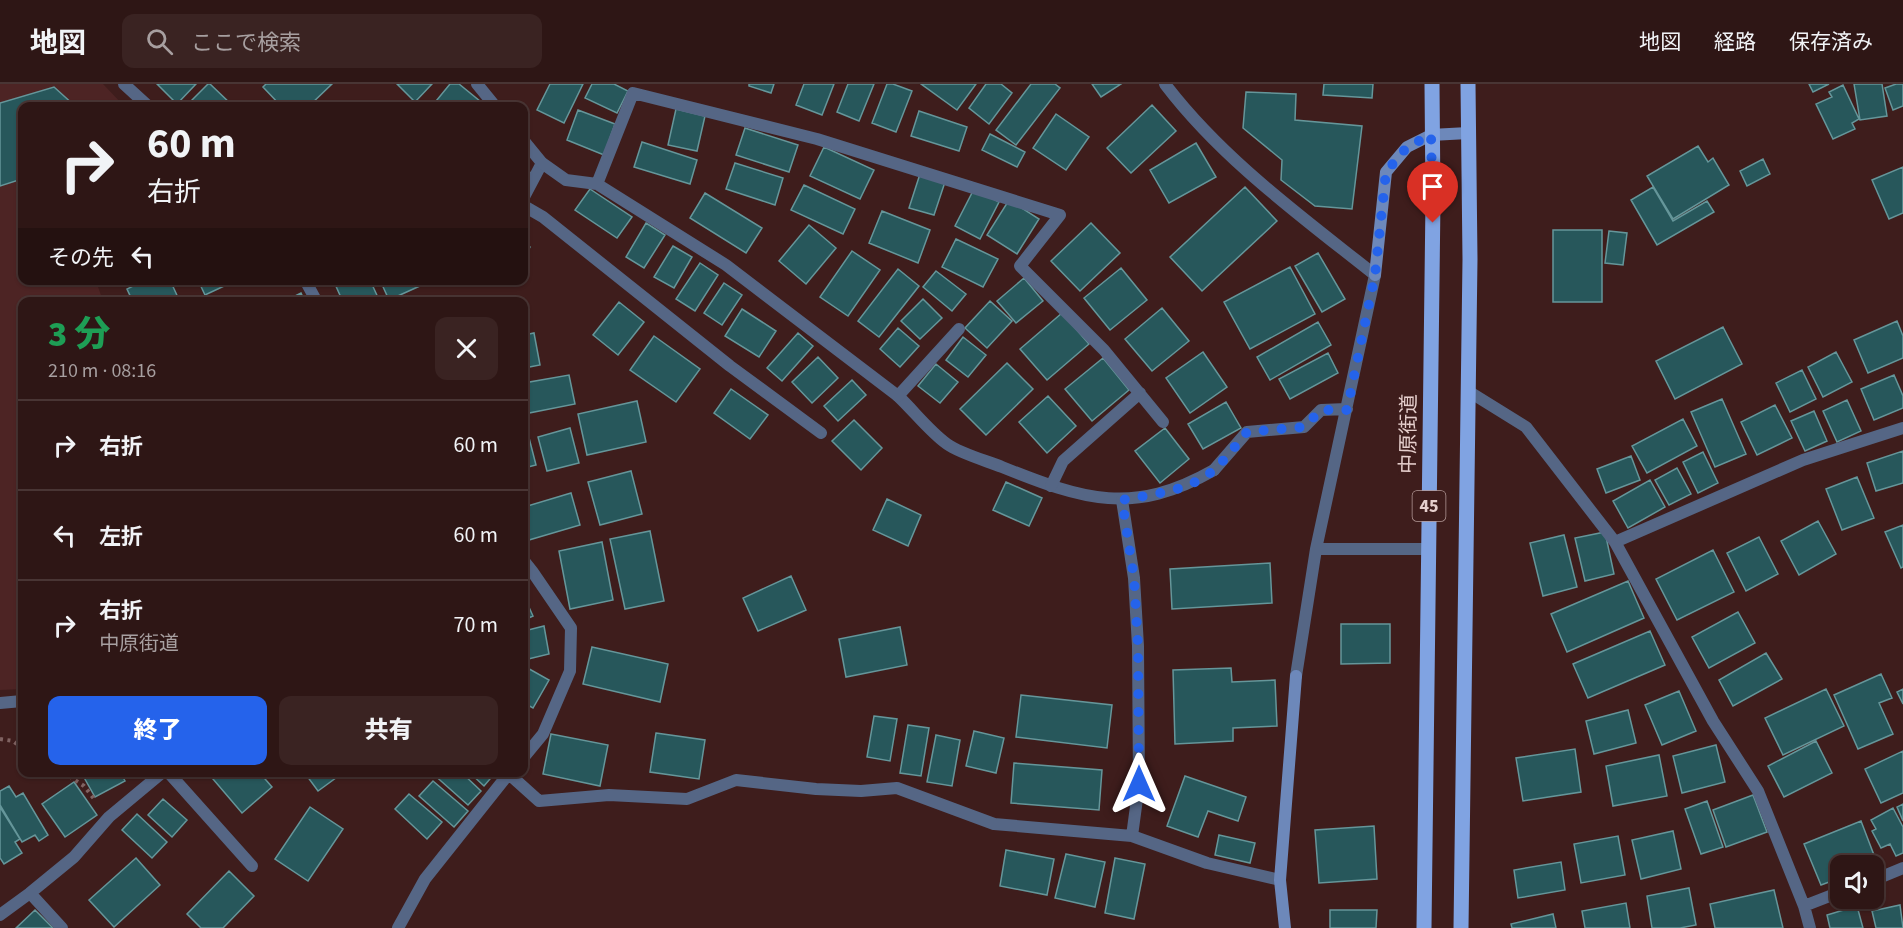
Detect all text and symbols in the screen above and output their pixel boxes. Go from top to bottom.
search box [122,14,542,68]
text: 地図 [30,23,86,63]
icon: search [143,25,176,58]
text: ここで検索 [191,27,301,59]
text: 地図 [1639,27,1681,57]
text: 経路 [1714,27,1756,57]
text: 保存済み [1789,27,1873,57]
text: 60 m [147,114,236,174]
icon: right [48,126,126,204]
pin [1407,161,1458,223]
icon: arrive [1416,170,1449,203]
text: 右折 [147,173,201,212]
icon: left [126,240,159,273]
text: その先 [48,242,114,274]
text: 3 分 [48,309,110,360]
button: close [435,317,498,380]
text: 210 m · 08:16 [48,357,156,385]
street label: 中原街道 [1394,394,1424,474]
icon: right [48,429,81,462]
text: 60 m [453,429,498,461]
text: 右折 [99,431,143,463]
road number: 45 [1412,491,1446,521]
icon: left [48,519,81,552]
text: 60 m [453,519,498,551]
text: 左折 [99,521,143,553]
text: 右折 [99,595,143,627]
icon: right [48,609,81,642]
text: 70 m [453,609,498,641]
text: 中原街道 [99,630,179,658]
button: 終了 [48,696,267,765]
button: 共有 [279,696,498,765]
position arrow [1107,752,1171,816]
map controls [1830,855,1884,909]
button: sound [1830,855,1884,909]

